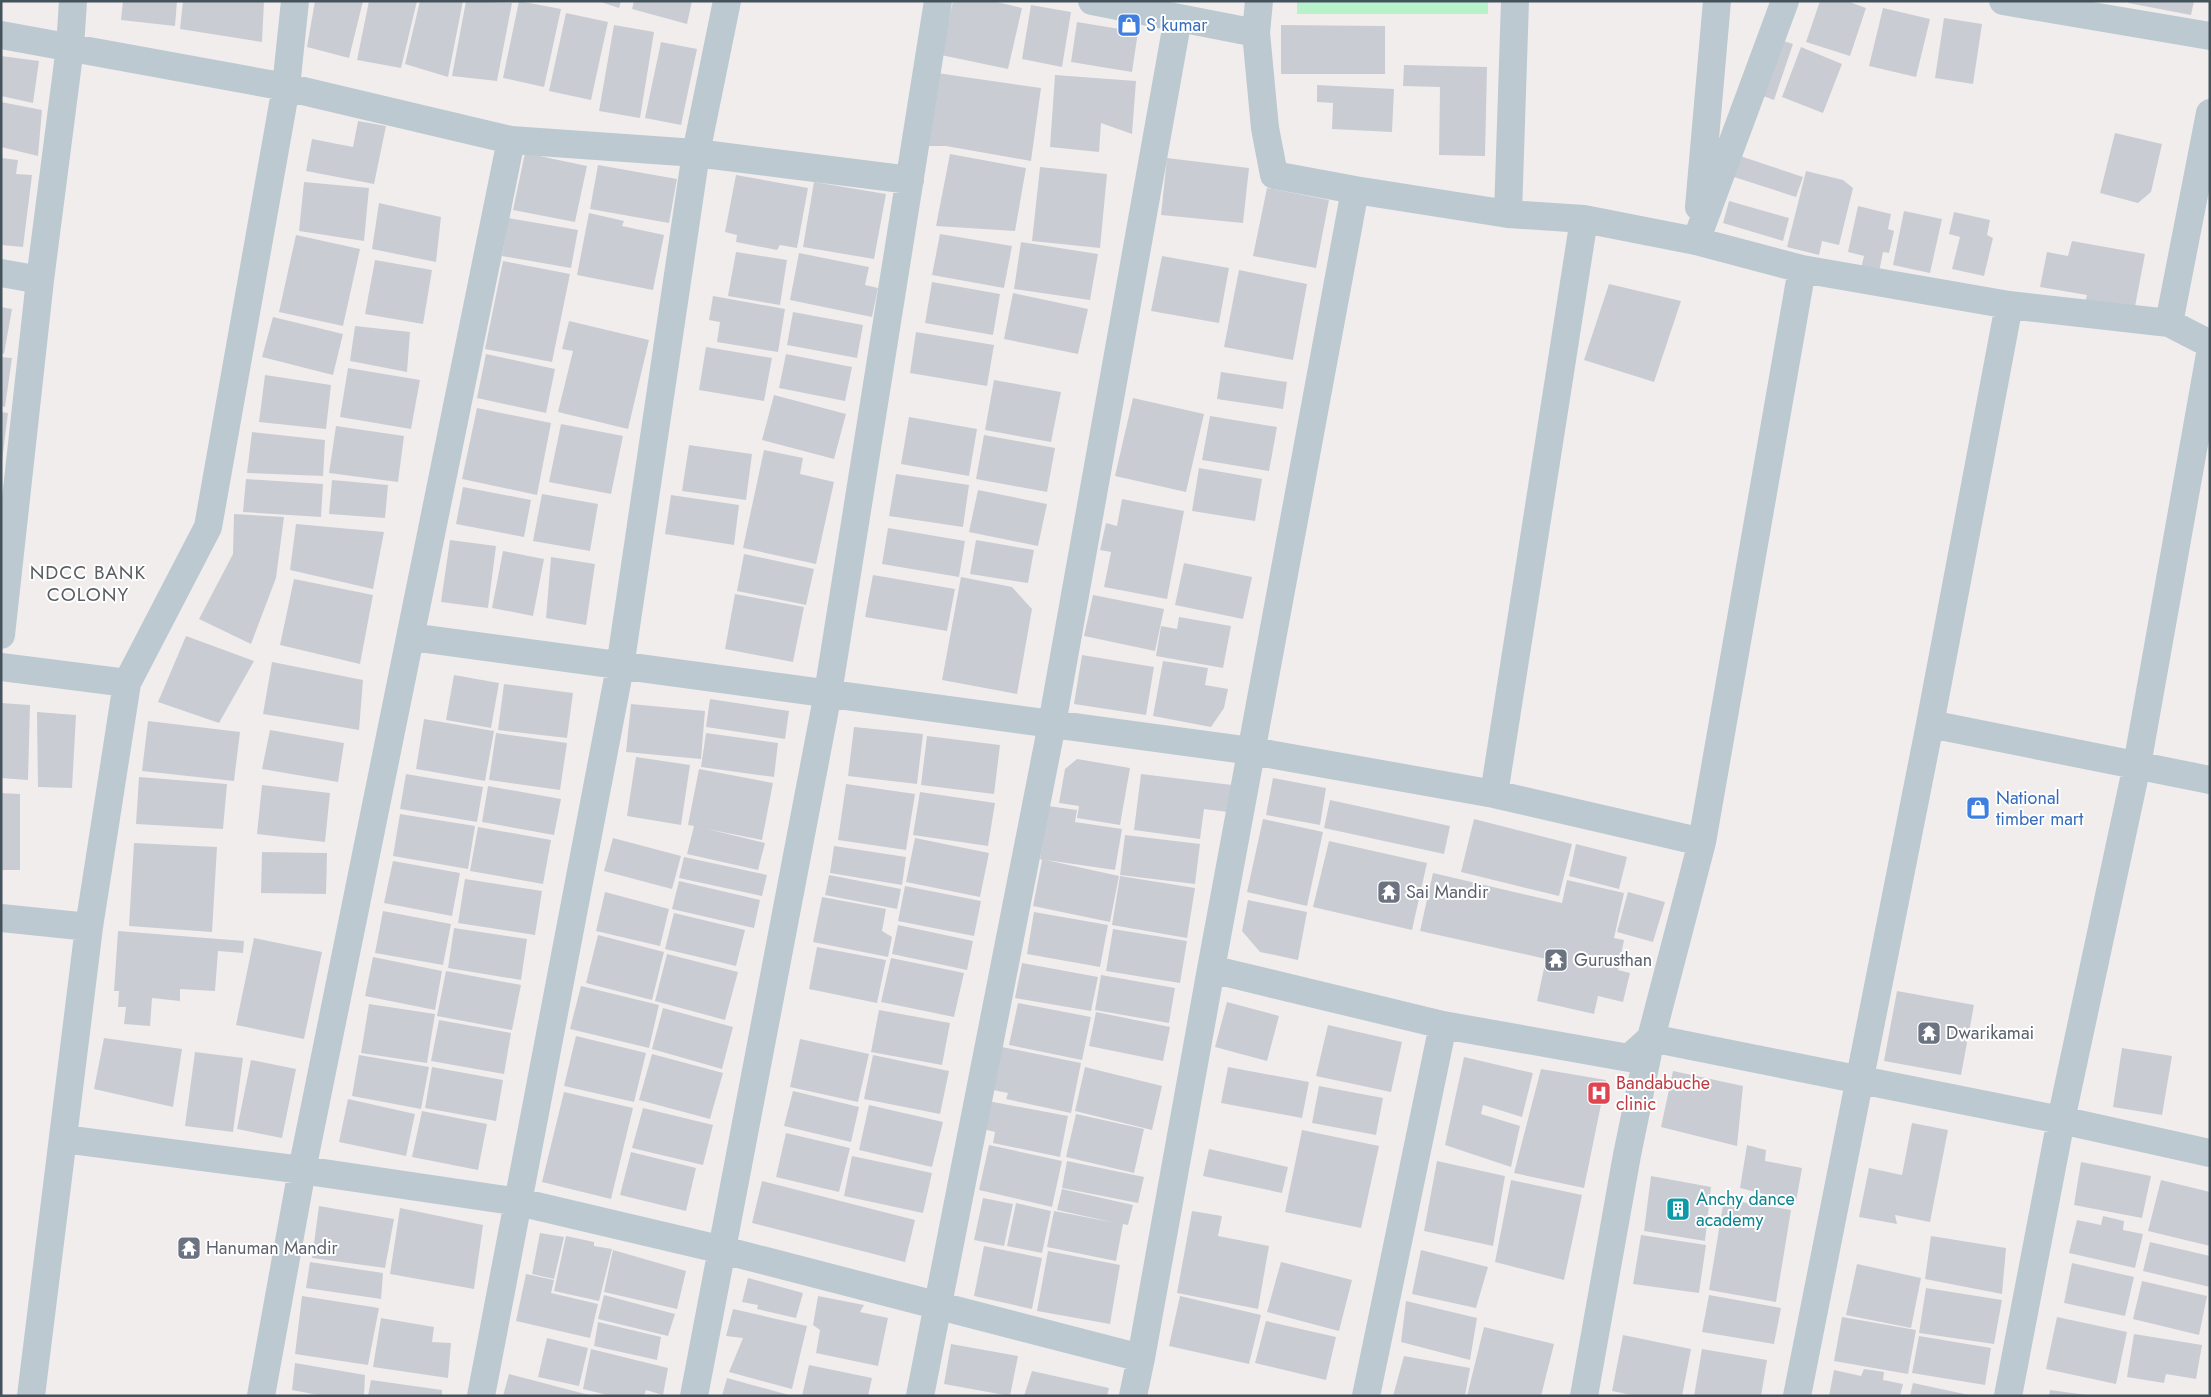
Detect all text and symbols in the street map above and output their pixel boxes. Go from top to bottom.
shop icon: S kumar [1116,12,1142,38]
place label: S kumar [1146,12,1208,38]
district label: NDCC BANK COLONY [30,559,146,608]
place label: National timber mart [1996,785,2084,832]
shop icon: National timber mart [1965,795,1991,821]
temple icon: Sai Mandir [1376,879,1402,905]
place label: Sai Mandir [1406,879,1489,905]
temple icon: Gurusthan [1543,947,1569,973]
place label: Gurusthan [1574,947,1652,973]
temple icon: Dwarikamai [1916,1020,1942,1046]
place label: Dwarikamai [1946,1020,2034,1046]
place label: Bandabuche clinic [1616,1070,1710,1117]
hospital icon: Bandabuche clinic [1586,1080,1612,1106]
place label: Anchy dance academy [1696,1186,1795,1233]
building icon: Anchy dance academy [1665,1196,1691,1222]
temple icon: Hanuman Mandir [176,1235,202,1261]
place label: Hanuman Mandir [206,1235,339,1261]

